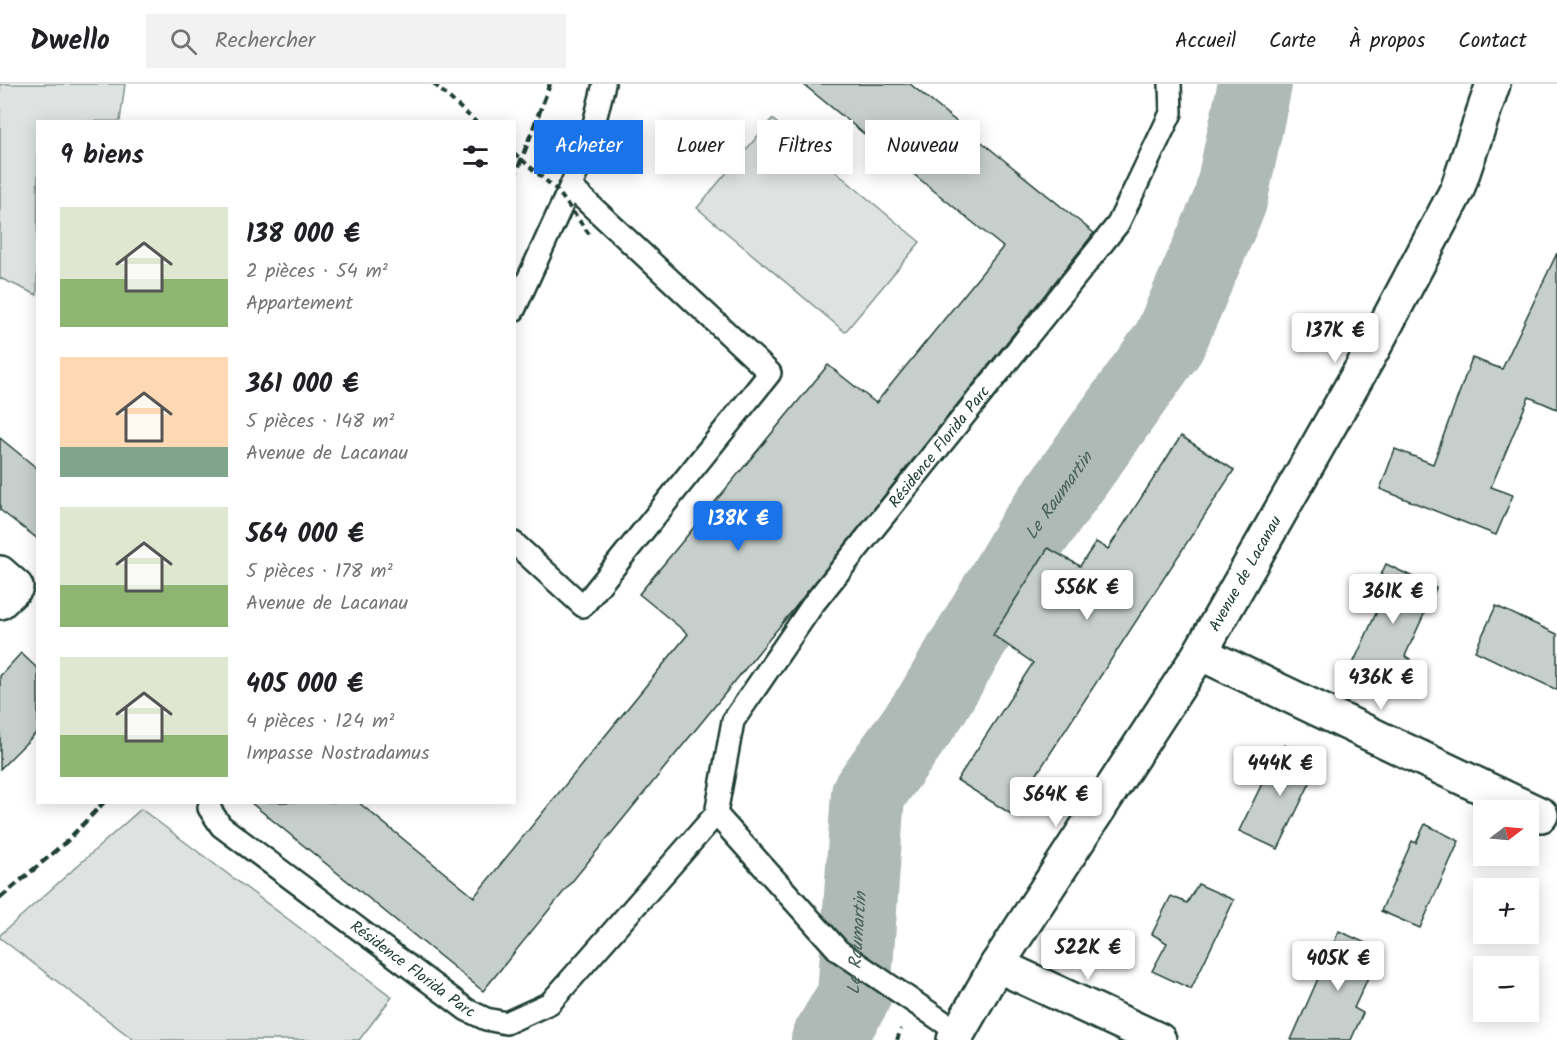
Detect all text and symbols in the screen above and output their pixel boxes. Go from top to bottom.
search box [146,14,566,68]
text: Dwello [30,19,110,64]
text: Rechercher [215,24,315,59]
icon: search [167,25,200,58]
text: Accueil [1175,25,1236,58]
text: Carte [1269,25,1316,58]
text: À propos [1349,25,1425,58]
text: Contact [1458,25,1527,58]
chip: Acheter [534,120,643,174]
chip: Louer [655,120,745,174]
chip: Filtres [757,120,853,174]
chip: Nouveau [865,120,980,174]
text: 9 biens [60,135,144,177]
icon: filters [459,140,492,173]
text: 138 000 € [246,214,360,256]
icon: home [108,231,180,303]
text: 2 pièces · 54 m² [246,256,388,288]
text: Appartement [246,288,353,320]
pin: 137K € [1286,313,1384,364]
text: 137K € [1306,316,1364,348]
text: 361 000 € [246,364,359,406]
street label: Résidence Florida Parc [882,380,996,513]
icon: home [108,381,180,453]
text: 5 pièces · 148 m² [246,406,394,438]
text: Avenue de Lacanau [246,438,408,470]
water label: Le Raumartin [1018,445,1102,545]
pin: 138K € [689,501,787,552]
text: 138K € [707,504,769,536]
street label: Avenue de Lacanau [1202,511,1288,636]
text: 564 000 € [246,514,364,556]
icon: home [108,531,180,603]
text: 5 pièces · 178 m² [246,556,393,588]
pin: 556K € [1038,570,1136,621]
text: 556K € [1055,573,1119,605]
pin: 361K € [1344,574,1442,625]
text: 361K € [1363,577,1423,609]
text: Avenue de Lacanau [246,588,408,620]
pin: 436K € [1332,660,1430,711]
text: 436K € [1348,663,1414,695]
text: 405 000 € [246,664,363,706]
icon: home [108,681,180,753]
text: 4 pièces · 124 m² [246,706,394,738]
text: Impasse Nostradamus [246,738,429,770]
pin: 444K € [1231,746,1329,797]
text: 444K € [1247,749,1313,781]
pin: 564K € [1007,777,1105,828]
text: 564K € [1024,780,1088,812]
north arrow [1473,800,1539,866]
map controls [1473,800,1539,1022]
button: + [1473,878,1539,944]
water label: Le Raumartin [840,890,876,995]
street label: Résidence Florida Parc [345,914,479,1024]
pin: 522K € [1039,930,1137,981]
text: 522K € [1055,933,1121,965]
pin: 405K € [1289,941,1387,992]
text: 405K € [1306,944,1370,976]
button: − [1473,956,1539,1022]

